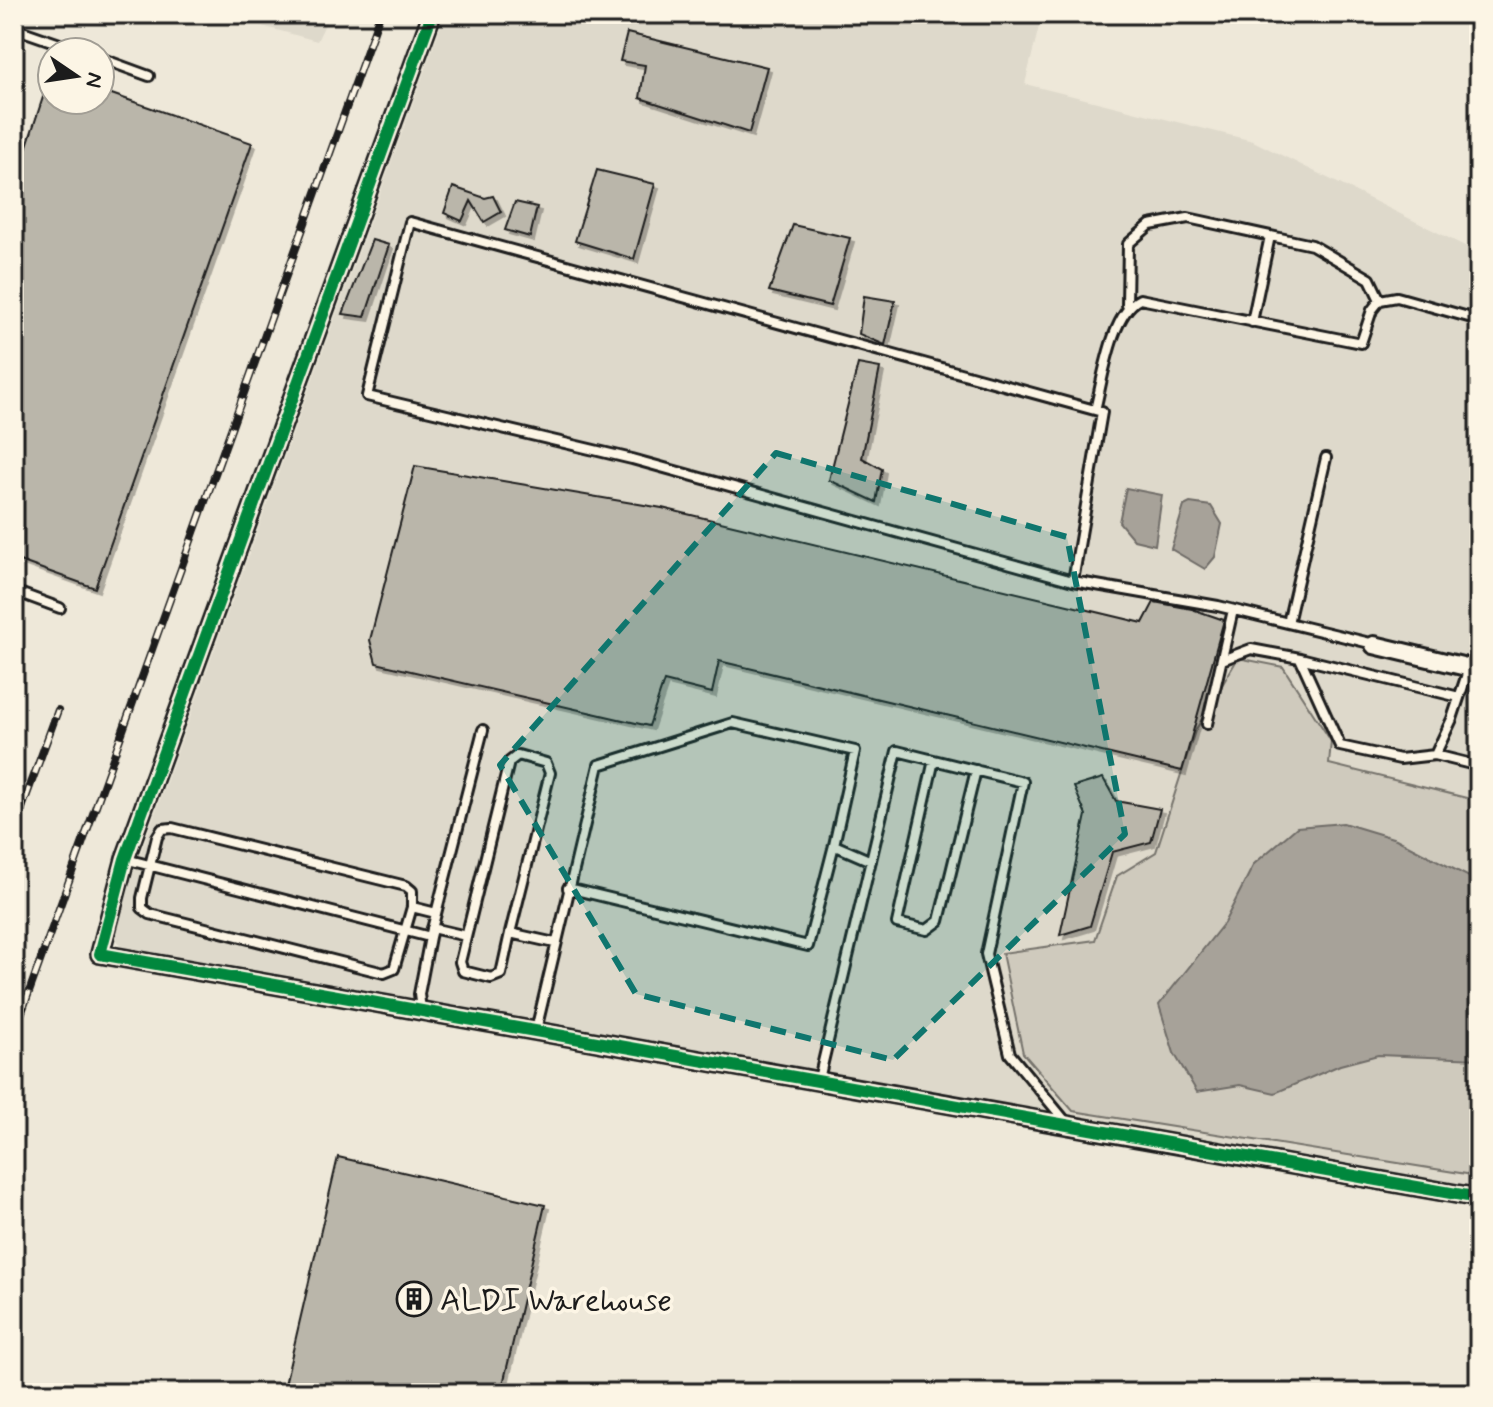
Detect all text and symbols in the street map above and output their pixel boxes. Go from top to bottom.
north arrow [36,36,116,116]
text: N [78,70,109,90]
building icon: ALDI Warehouse [395,1280,433,1318]
place label: ALDI Warehouse [440,1280,672,1322]

